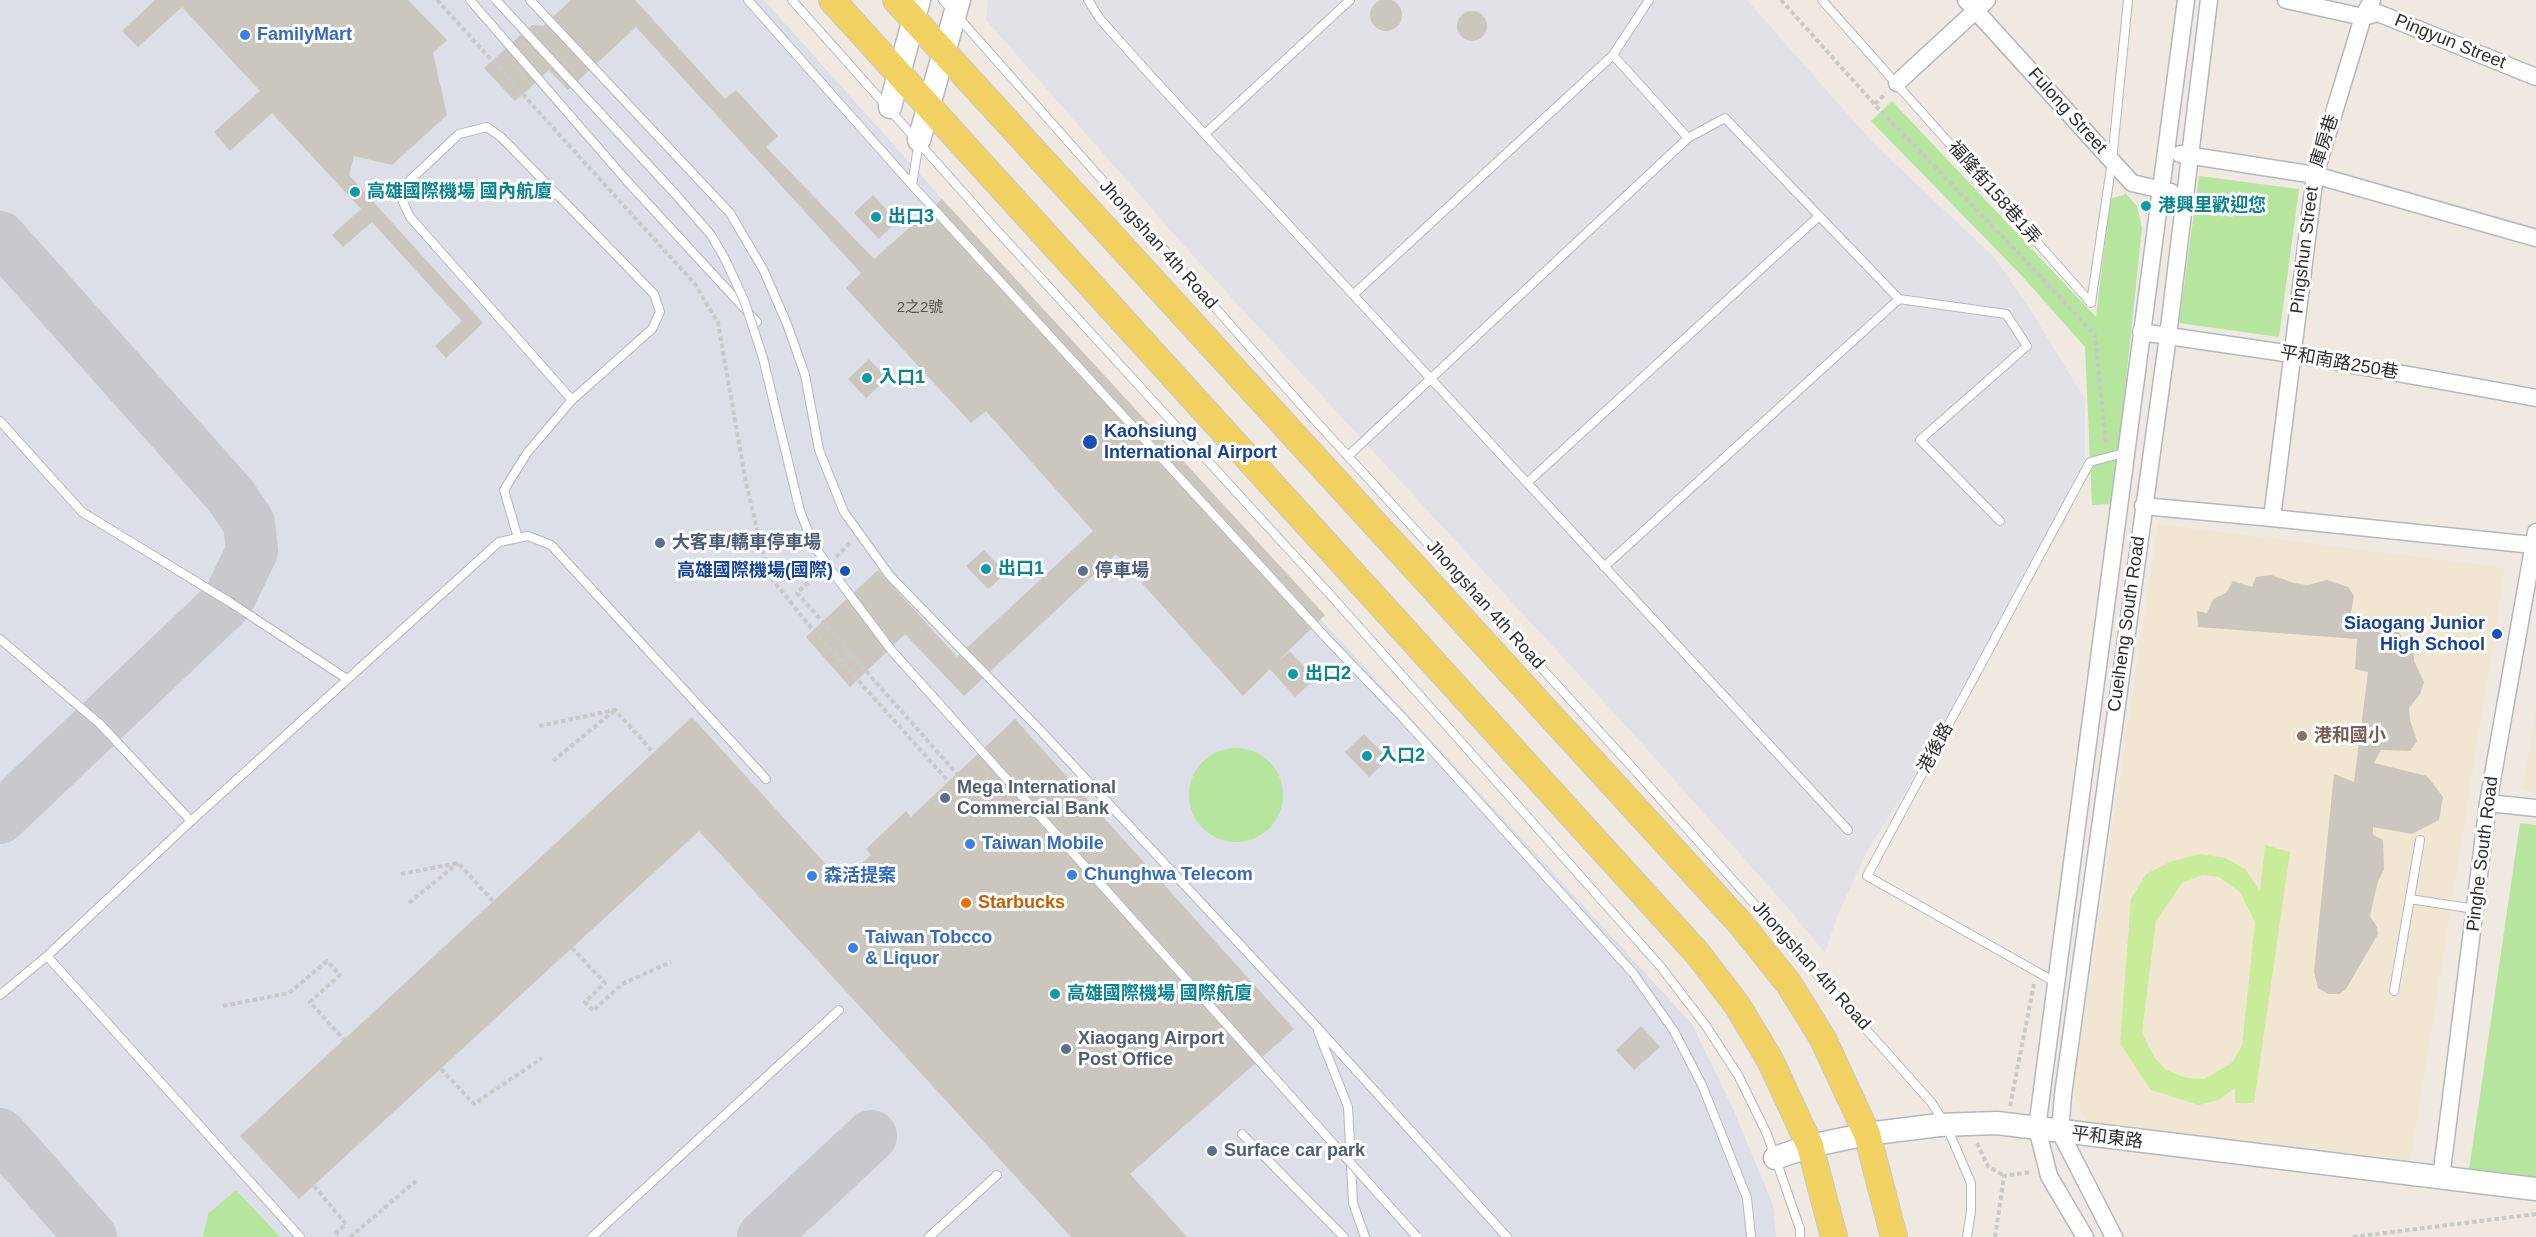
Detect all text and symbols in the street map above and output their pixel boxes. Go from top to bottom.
street label: Pingyun Street [2391,10,2509,74]
place label: FamilyMart [257,24,352,46]
marker: FamilyMart [238,28,252,42]
street label: Fulong Street [2023,64,2111,158]
street label: 庫房巷 [2306,112,2344,170]
street label: 福隆街158巷1弄 [1943,137,2045,249]
street label: Jhongshan 4th Road [1094,176,1222,314]
place label: 高雄國際機場 國內航廈 [367,181,552,203]
marker: 高雄國際機場 國內航廈 [348,185,362,199]
street label: Pingshun Street [2286,185,2324,315]
place label: 港興里歡迎您 [2158,195,2266,217]
marker: 港興里歡迎您 [2139,199,2153,213]
place label: 出口3 [888,206,934,228]
marker: 出口3 [869,210,883,224]
house number: 2之2號 [897,299,943,317]
street label: 平和南路250巷 [2278,342,2400,384]
place label: 入口1 [879,367,925,389]
marker: 入口1 [860,371,874,385]
place label: Kaohsiung International Airport [1104,421,1277,464]
marker: Kaohsiung International Airport [1081,433,1099,451]
place label: 大客車/轎車停車場 [672,532,821,554]
street label: Cueiheng South Road [2104,535,2150,713]
marker: 大客車/轎車停車場 [653,536,667,550]
street label: Jhongshan 4th Road [1421,536,1549,674]
place label: 出口1 [998,558,1044,580]
place label: 高雄國際機場(國際) [677,560,833,582]
place label: 停車場 [1095,560,1149,582]
marker: 出口1 [979,562,993,576]
marker: 高雄國際機場(國際) [838,564,852,578]
marker: 停車場 [1076,564,1090,578]
place label: Siaogang Junior High School [2344,613,2485,656]
marker: Siaogang Junior High School [2490,627,2504,641]
place label: 出口2 [1305,663,1351,685]
marker: 出口2 [1286,667,1300,681]
street label: 港後路 [1914,719,1958,777]
place label: 港和國小 [2314,725,2386,747]
marker: 港和國小 [2295,729,2309,743]
place label: 入口2 [1379,745,1425,767]
marker: 入口2 [1360,749,1374,763]
street label: Pinghe South Road [2463,775,2503,933]
place label: Mega International Commercial Bank [957,777,1116,820]
marker: Mega International Commercial Bank [938,791,952,805]
place label: Taiwan Mobile [982,833,1104,855]
marker: Taiwan Mobile [963,837,977,851]
place label: Chunghwa Telecom [1084,864,1253,886]
place label: 森活提案 [824,865,896,887]
marker: Chunghwa Telecom [1065,868,1079,882]
marker: 森活提案 [805,869,819,883]
place label: Starbucks [978,892,1065,914]
marker: Starbucks [959,896,973,910]
street label: Jhongshan 4th Road [1747,897,1875,1035]
place label: Taiwan Tobcco & Liquor [865,927,992,970]
marker: Taiwan Tobcco & Liquor [846,941,860,955]
place label: 高雄國際機場 國際航廈 [1067,983,1252,1005]
marker: 高雄國際機場 國際航廈 [1048,987,1062,1001]
place label: Xiaogang Airport Post Office [1078,1028,1224,1070]
marker: Xiaogang Airport Post Office [1059,1042,1073,1056]
street label: 平和東路 [2070,1123,2144,1153]
place label: Surface car park [1224,1140,1365,1162]
marker: Surface car park [1205,1144,1219,1158]

